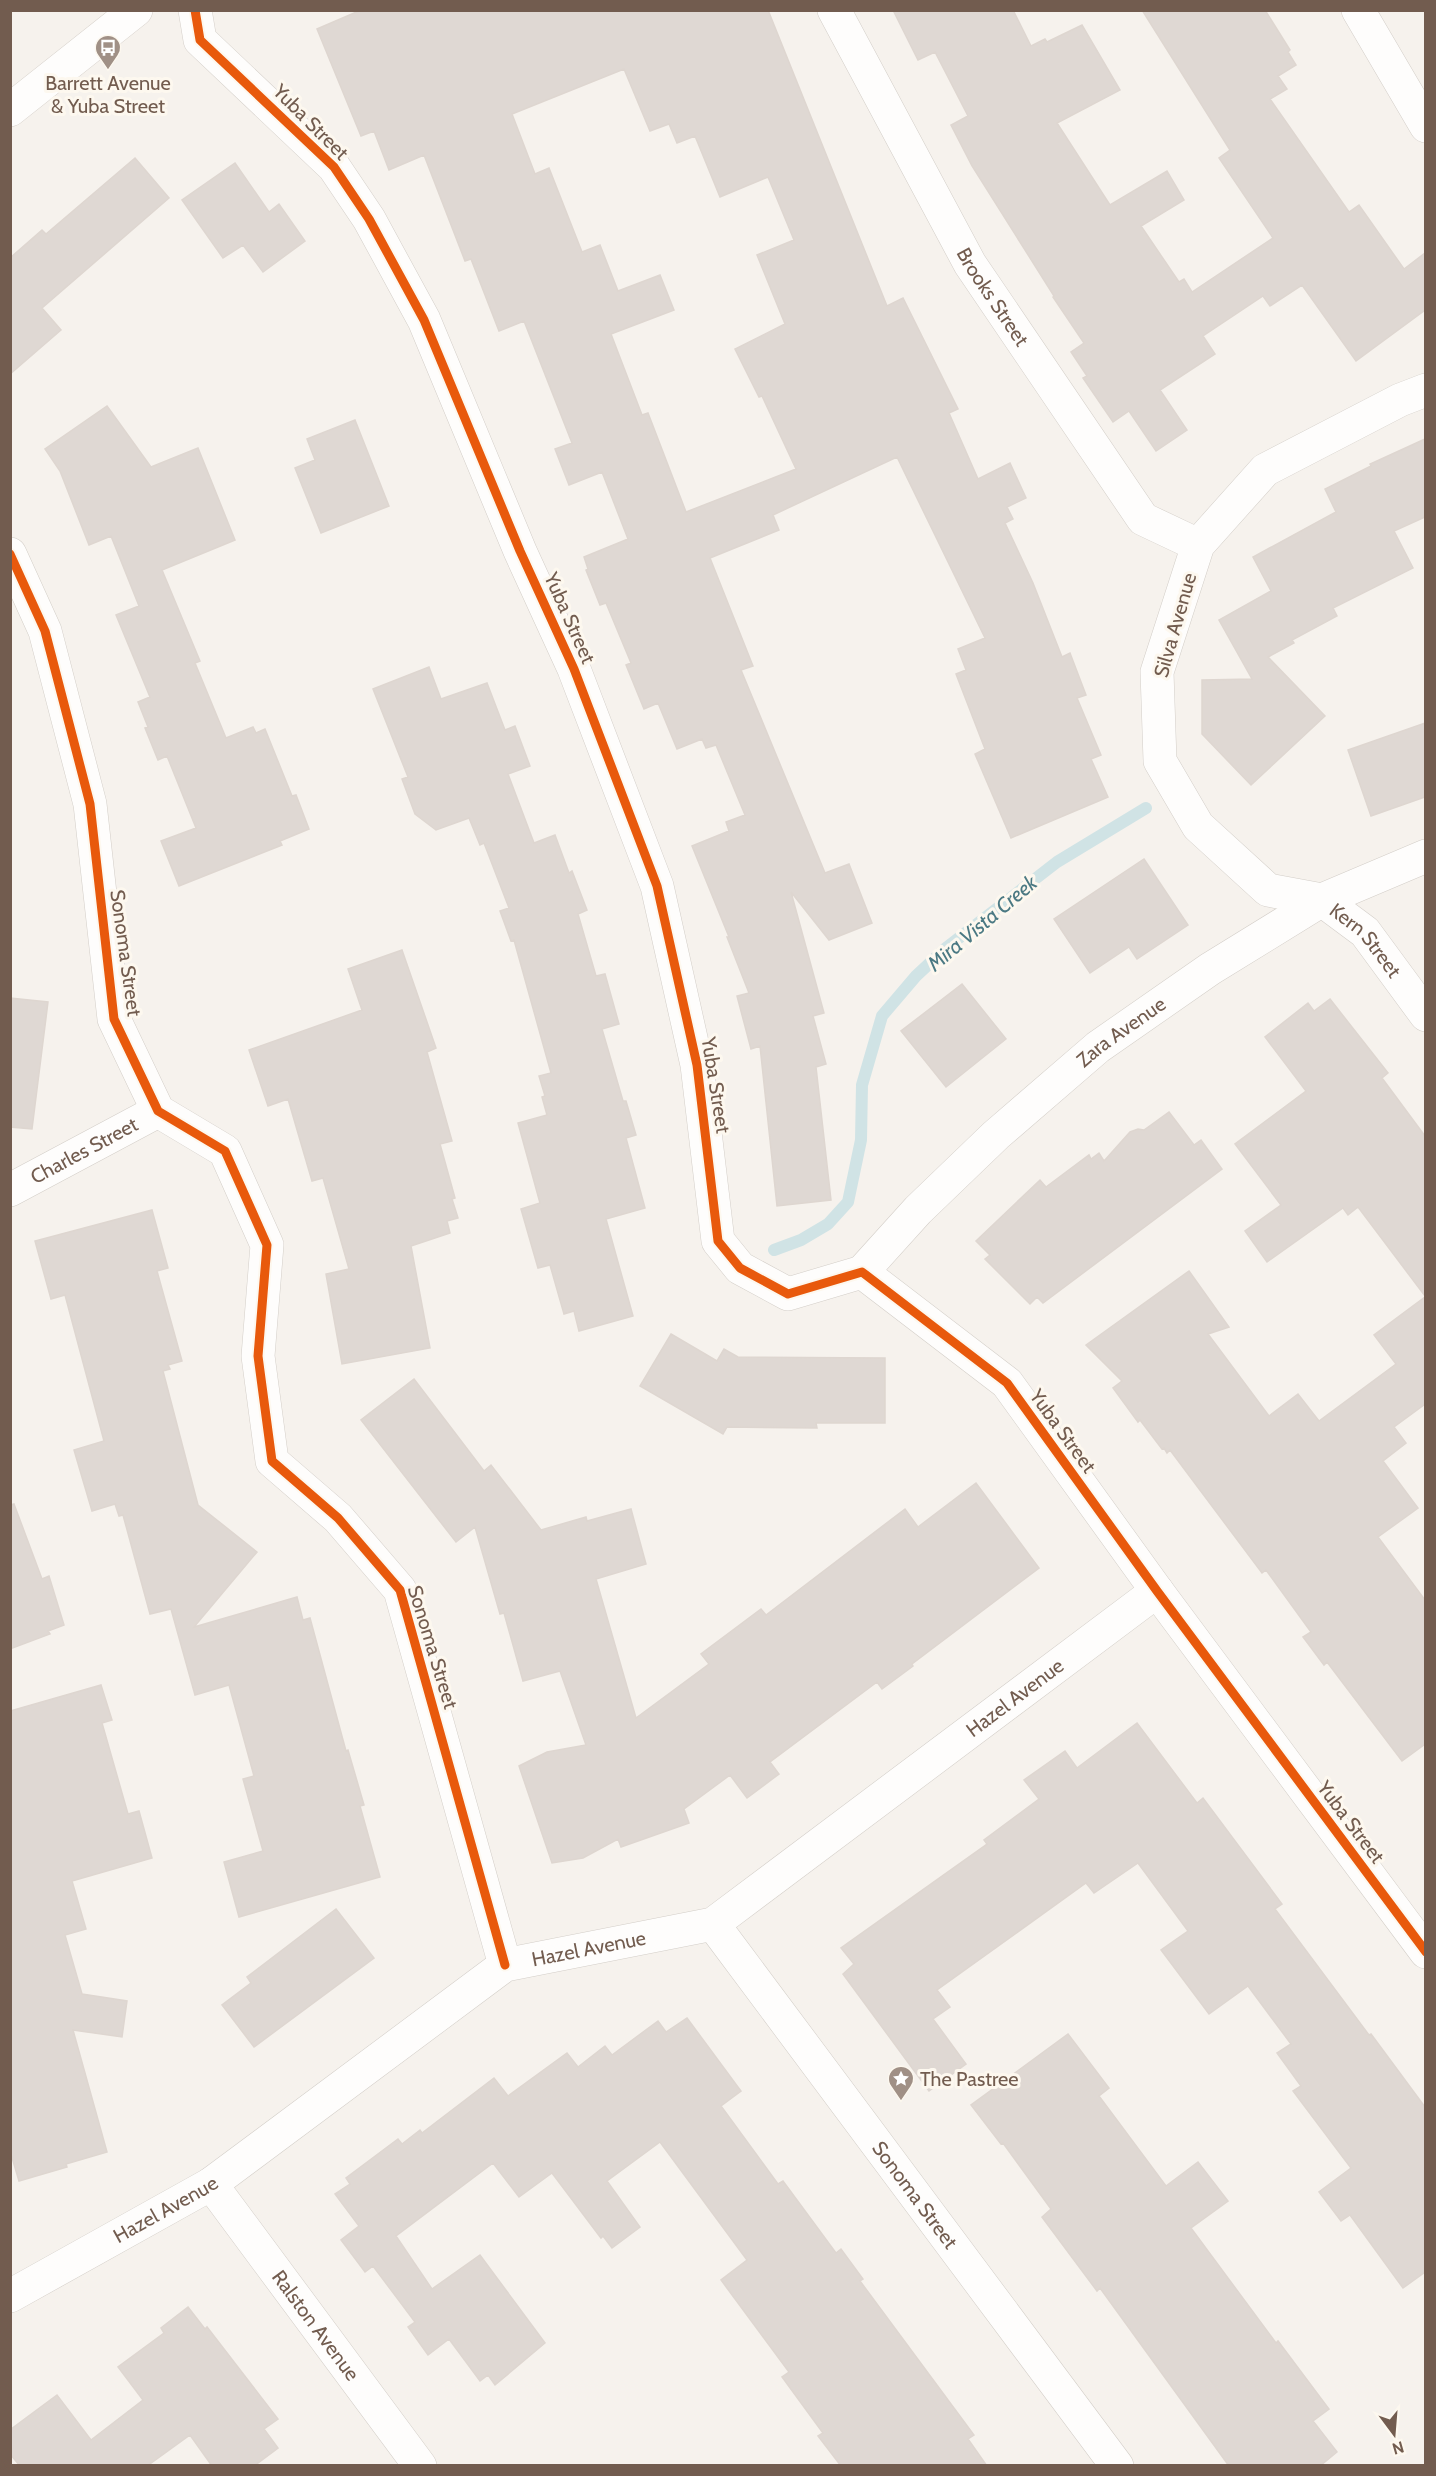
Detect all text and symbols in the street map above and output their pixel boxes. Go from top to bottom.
bus stop icon: Barrett Avenue & Yuba Street [93,33,123,71]
place label: Barrett Avenue & Yuba Street [45,71,171,118]
street label: Yuba Street [267,78,354,165]
street label: Brooks Street [952,244,1034,351]
street label: Yuba Street [539,568,601,667]
street label: Silva Avenue [1149,570,1201,680]
water label: Mira Vista Creek [921,869,1043,977]
street label: Sonoma Street [105,888,147,1018]
street label: Kern Street [1325,898,1407,982]
street label: Zara Avenue [1072,992,1170,1072]
street label: Yuba Street [696,1034,735,1135]
street label: Charles Street [26,1112,142,1189]
street label: Yuba Street [1024,1384,1101,1478]
street label: Sonoma Street [403,1582,463,1712]
street label: Hazel Avenue [961,1653,1068,1742]
street label: Yuba Street [1312,1775,1390,1868]
street label: Hazel Avenue [530,1926,648,1971]
place icon: The Pastree [886,2064,916,2102]
place label: The Pastree [920,2067,1018,2091]
street label: Sonoma Street [867,2137,963,2254]
street label: Hazel Avenue [109,2171,223,2248]
street label: Ralston Avenue [267,2265,365,2385]
north arrow [1364,2404,1424,2464]
text: N [1390,2437,1406,2459]

